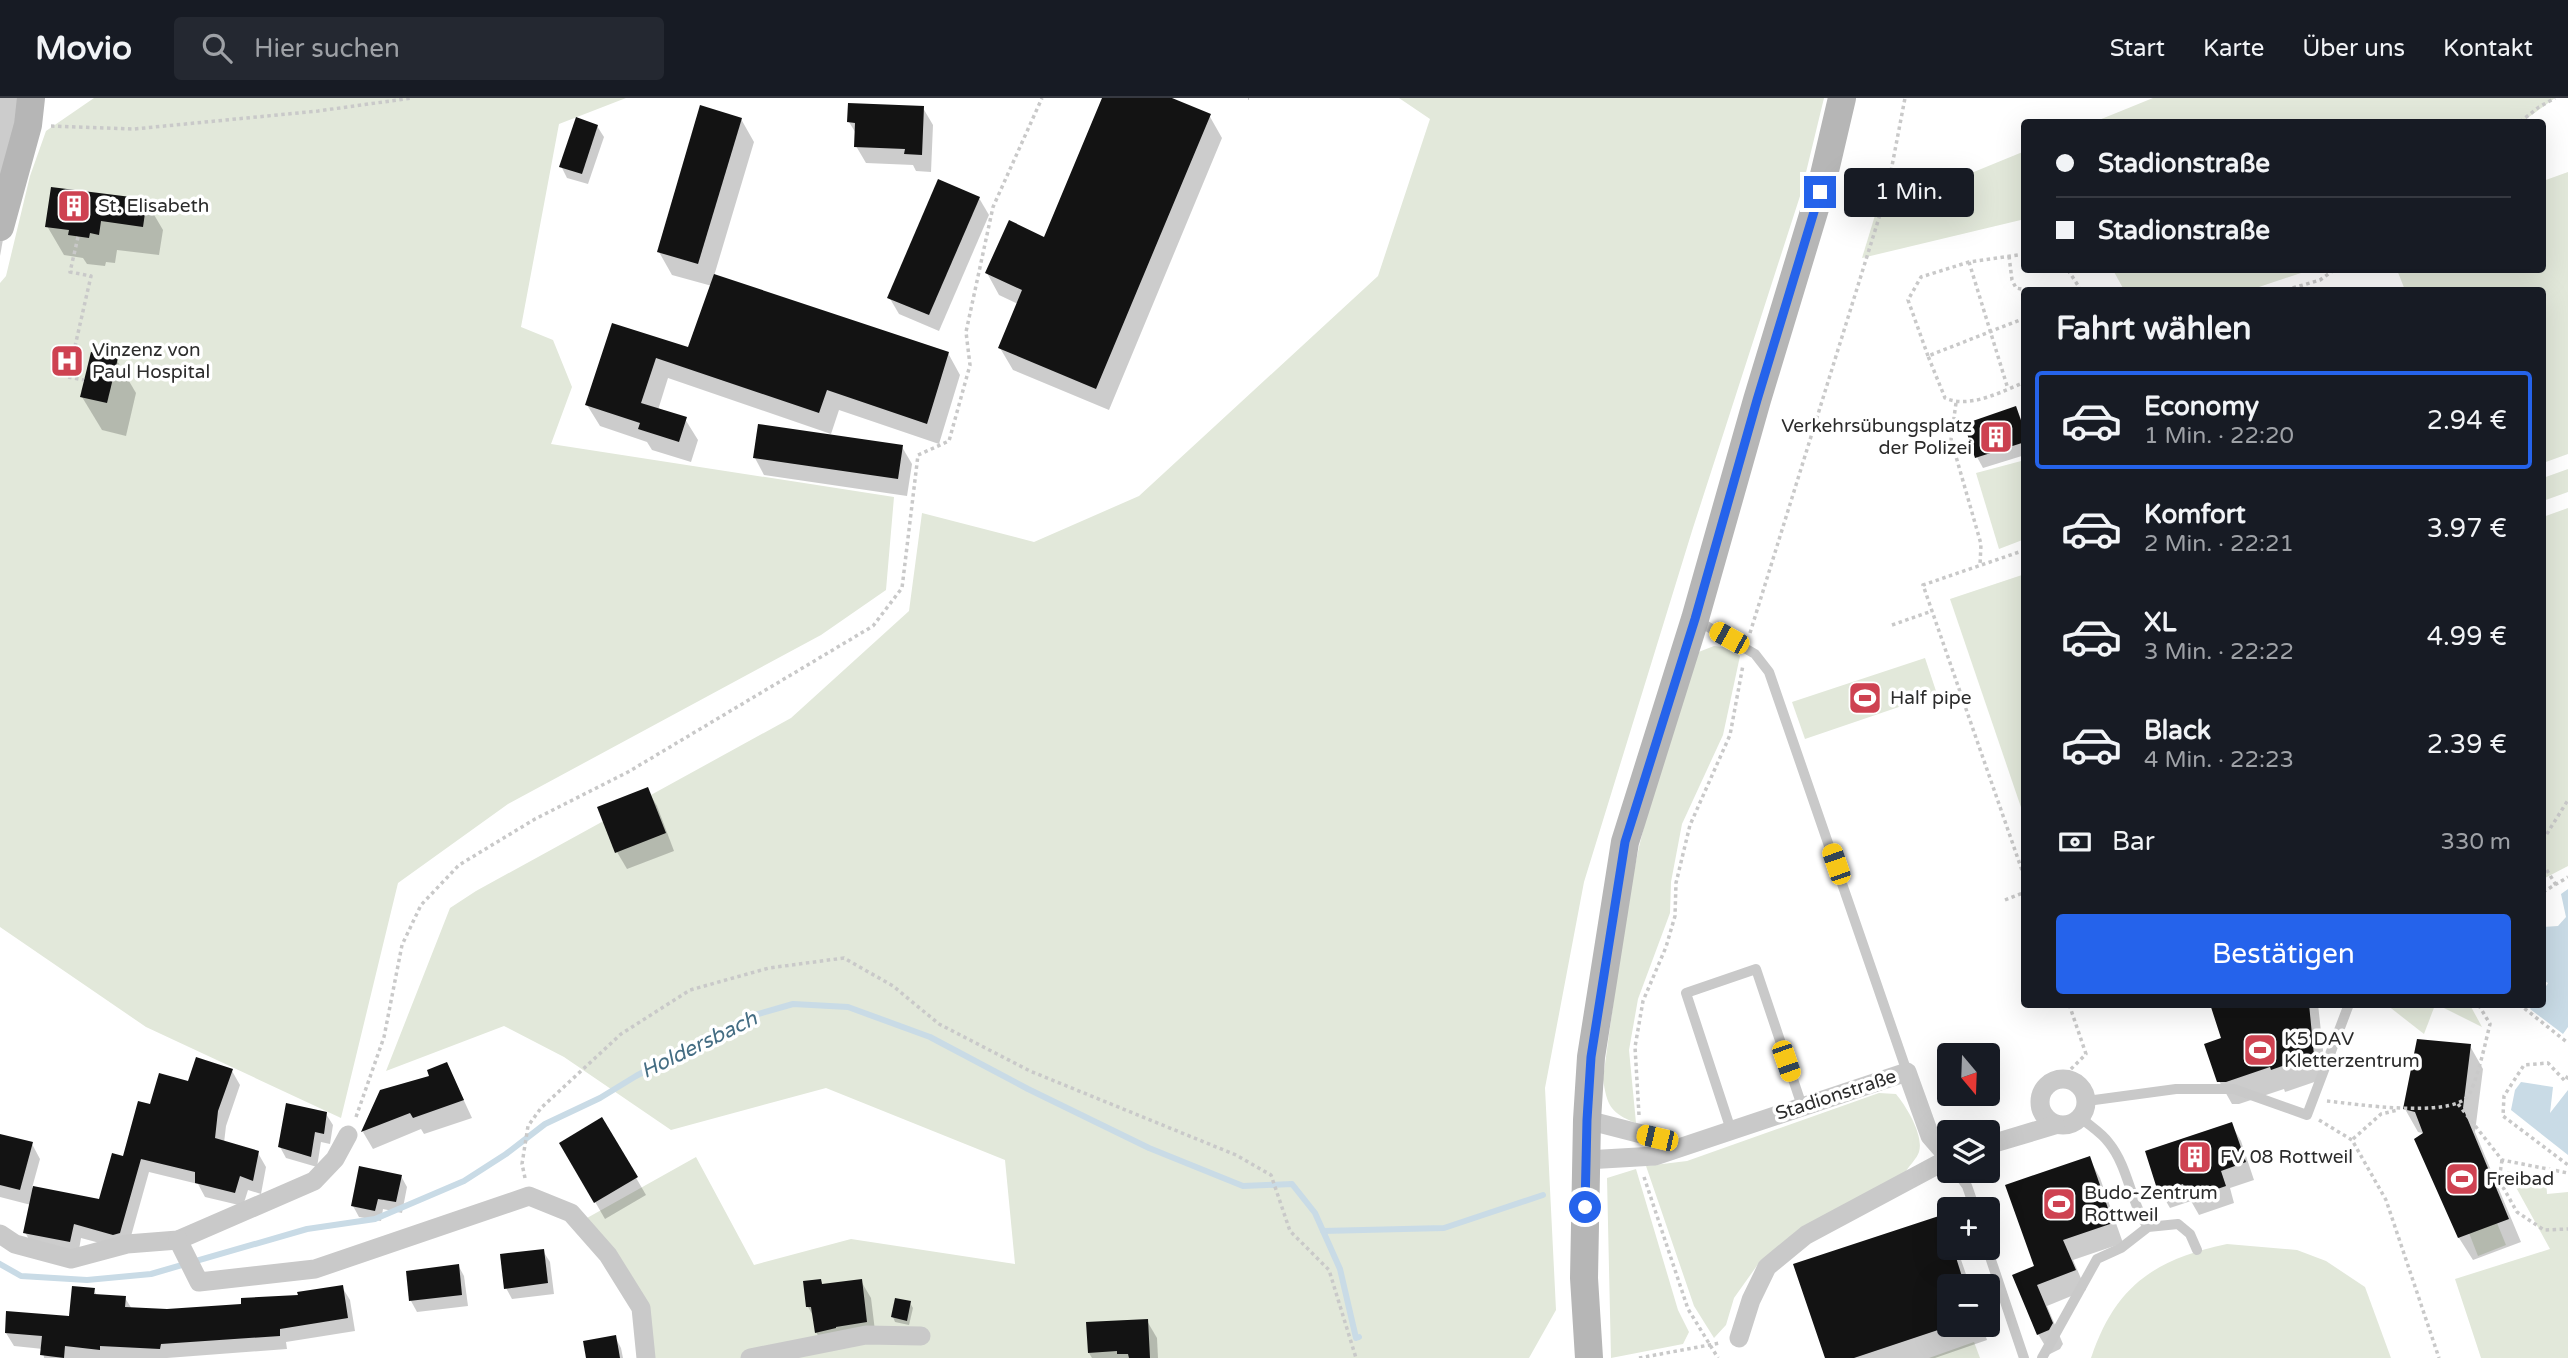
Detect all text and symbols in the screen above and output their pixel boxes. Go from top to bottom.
search box [174,17,664,80]
text: Movio [35,29,132,68]
icon: search [198,29,236,67]
text: Hier suchen [254,33,400,64]
text: Start [2110,34,2165,63]
text: Karte [2203,34,2264,63]
text: Über uns [2302,34,2405,63]
text: Kontakt [2443,34,2533,63]
text: Stadionstraße [2098,148,2270,179]
callout: 1 Min. [1844,168,1974,217]
route end [1804,176,1836,208]
text: 1 Min. [1875,178,1943,206]
building icon: St. Elisabeth [55,187,93,225]
place label: St. Elisabeth [98,195,209,217]
text: Stadionstraße [2098,215,2270,246]
text: Fahrt wählen [2056,310,2252,348]
place label: Vinzenz von Paul Hospital [92,339,210,383]
hospital icon: Vinzenz von Paul Hospital [48,342,86,380]
icon: car [2060,389,2123,452]
text: Economy [2144,391,2259,422]
text: 2.94 € [2427,405,2507,436]
place label: Verkehrsübungsplatz der Polizei [1781,415,1972,459]
building icon: Verkehrsübungsplatz der Polizei [1977,418,2015,456]
text: 1 Min. · 22:20 [2144,422,2294,450]
icon: car [2060,497,2123,560]
text: Komfort [2144,499,2246,530]
text: 3.97 € [2427,513,2507,544]
text: 2 Min. · 22:21 [2144,530,2294,558]
icon: car [2060,605,2123,668]
text: XL [2144,607,2176,638]
car [1706,619,1753,657]
text: 4.99 € [2427,621,2507,652]
text: 3 Min. · 22:22 [2144,638,2294,666]
sports icon: Half pipe [1846,679,1884,717]
place label: Half pipe [1890,687,1971,709]
icon: car [2060,713,2123,776]
text: Black [2144,715,2211,746]
text: 2.39 € [2427,729,2507,760]
text: 4 Min. · 22:23 [2144,746,2294,774]
icon: cash [2056,823,2094,861]
text: Bar [2112,826,2155,857]
text: 330 m [2441,828,2511,856]
car [1820,841,1853,887]
button: Bestätigen [2056,914,2511,994]
water label: Holdersbach [637,1006,762,1084]
place label: K5 DAV Kletterzentrum [2284,1028,2420,1072]
sports icon: K5 DAV Kletterzentrum [2241,1031,2279,1069]
car [1770,1038,1803,1084]
north arrow [1937,1043,2000,1106]
map controls [1937,1043,2000,1337]
street label: Stadionstraße [1773,1065,1899,1125]
button: layers [1937,1120,2000,1183]
car [1635,1123,1680,1153]
building icon: FV 08 Rottweil [2176,1138,2214,1176]
place label: FV 08 Rottweil [2220,1146,2353,1168]
sports icon: Freibad [2443,1160,2481,1198]
place label: Freibad [2486,1168,2554,1190]
place label: Budo-Zentrum Rottweil [2084,1182,2218,1226]
sports icon: Budo-Zentrum Rottweil [2040,1185,2078,1223]
route start [1569,1191,1601,1223]
button: + [1937,1197,2000,1260]
button: − [1937,1274,2000,1337]

